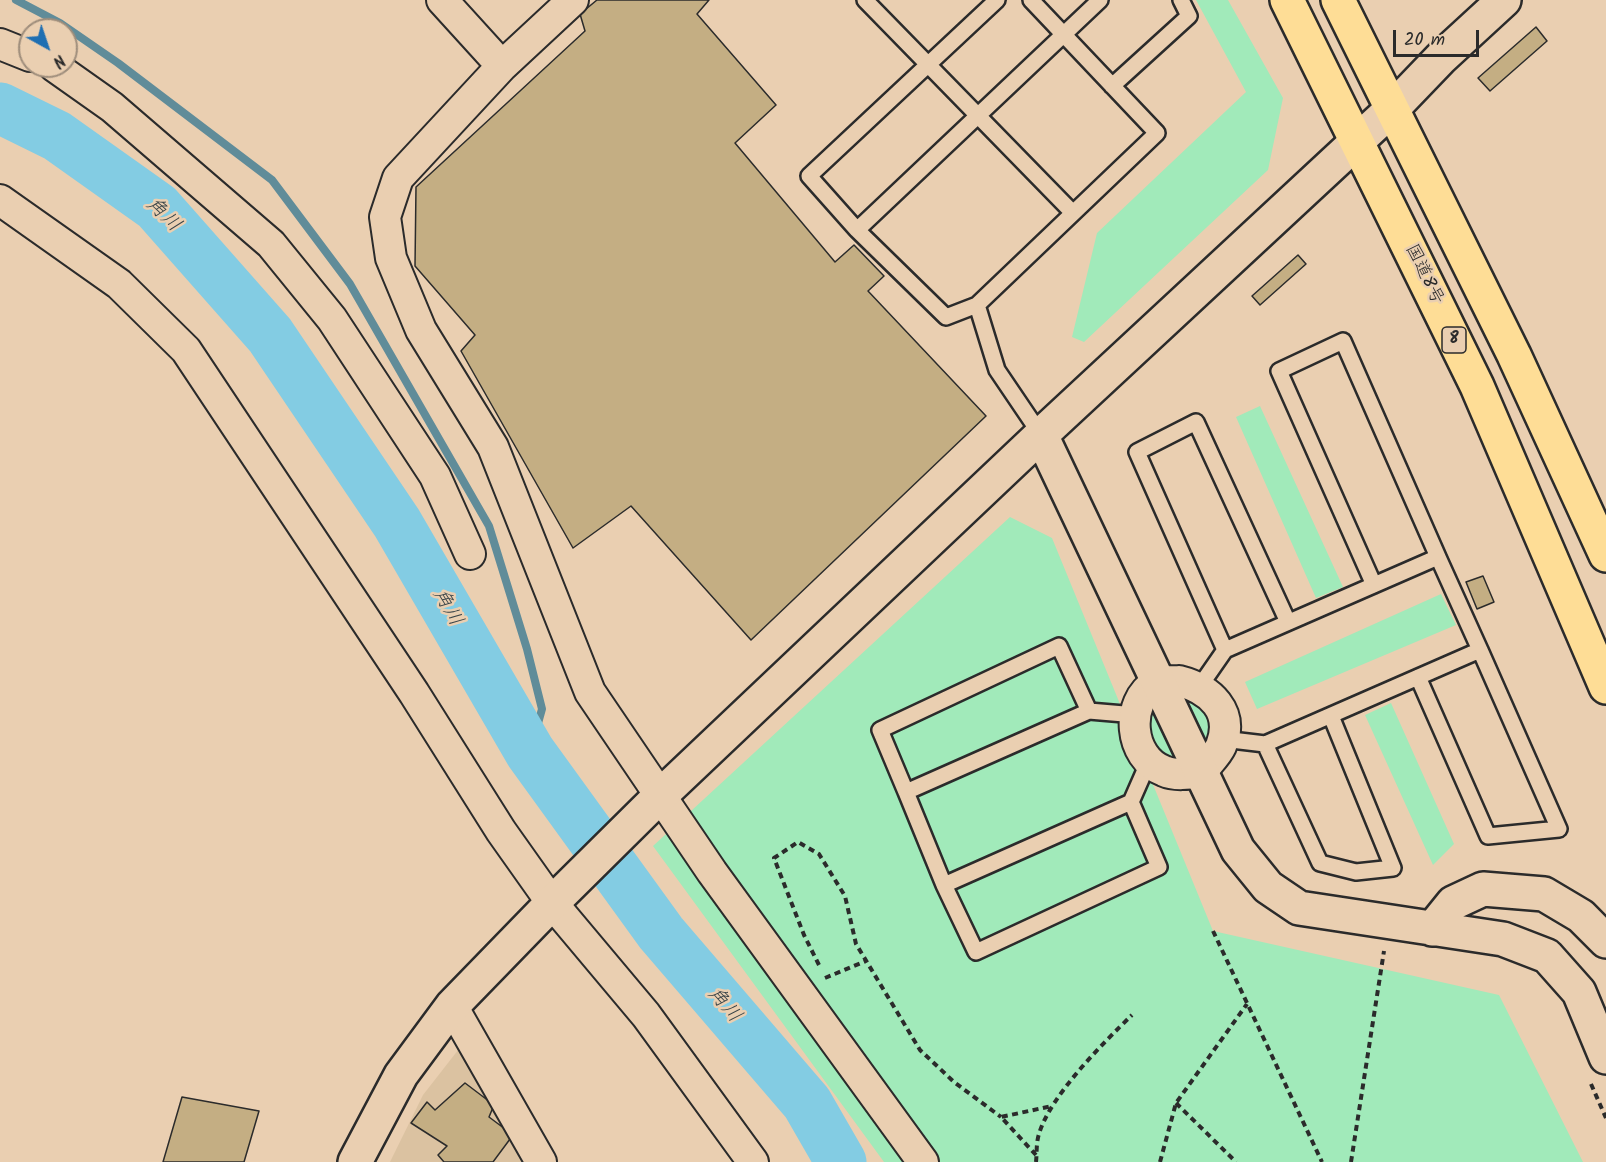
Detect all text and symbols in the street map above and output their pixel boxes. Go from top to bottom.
north arrow [18,18,78,78]
scale bar [1396,18,1482,56]
text: 20 m [1404,26,1445,55]
text: N [47,48,71,73]
water label: 角川 [139,193,185,239]
street label: 国道8号 [1399,241,1447,309]
road number: 8 [1442,327,1466,353]
water label: 角川 [426,585,466,631]
water label: 角川 [701,983,745,1029]

